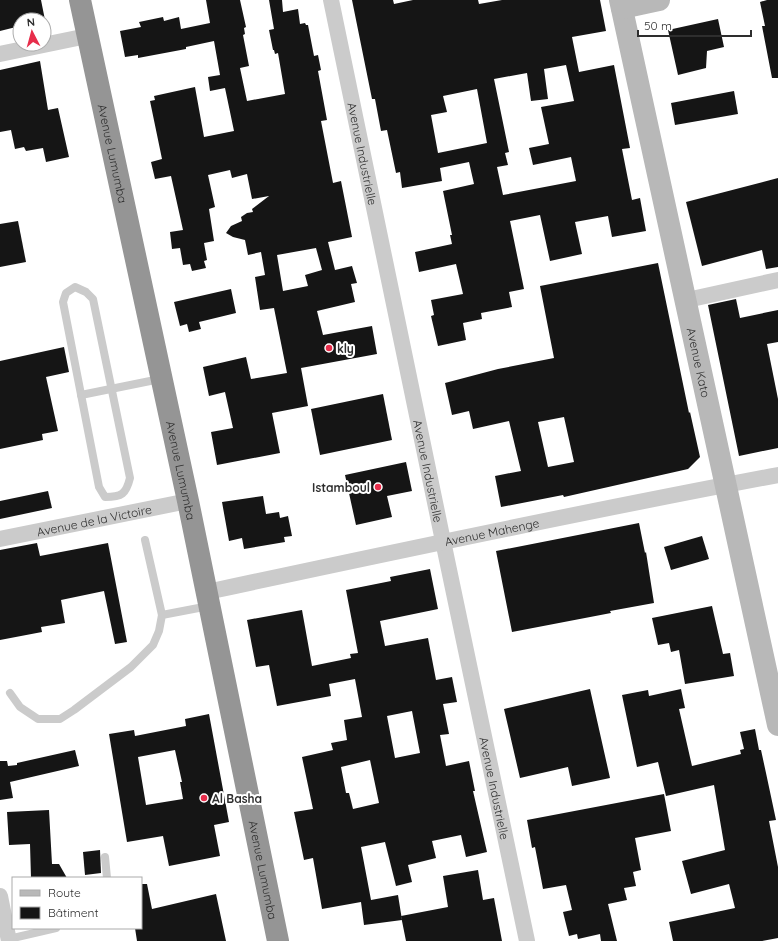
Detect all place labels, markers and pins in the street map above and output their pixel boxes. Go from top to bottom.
place label: kly [337,341,354,356]
marker: kly [324,343,334,353]
place label: Istamboul [312,480,370,495]
marker: Istamboul [373,482,383,492]
place label: Al Basha [212,791,262,806]
marker: Al Basha [199,793,209,803]

